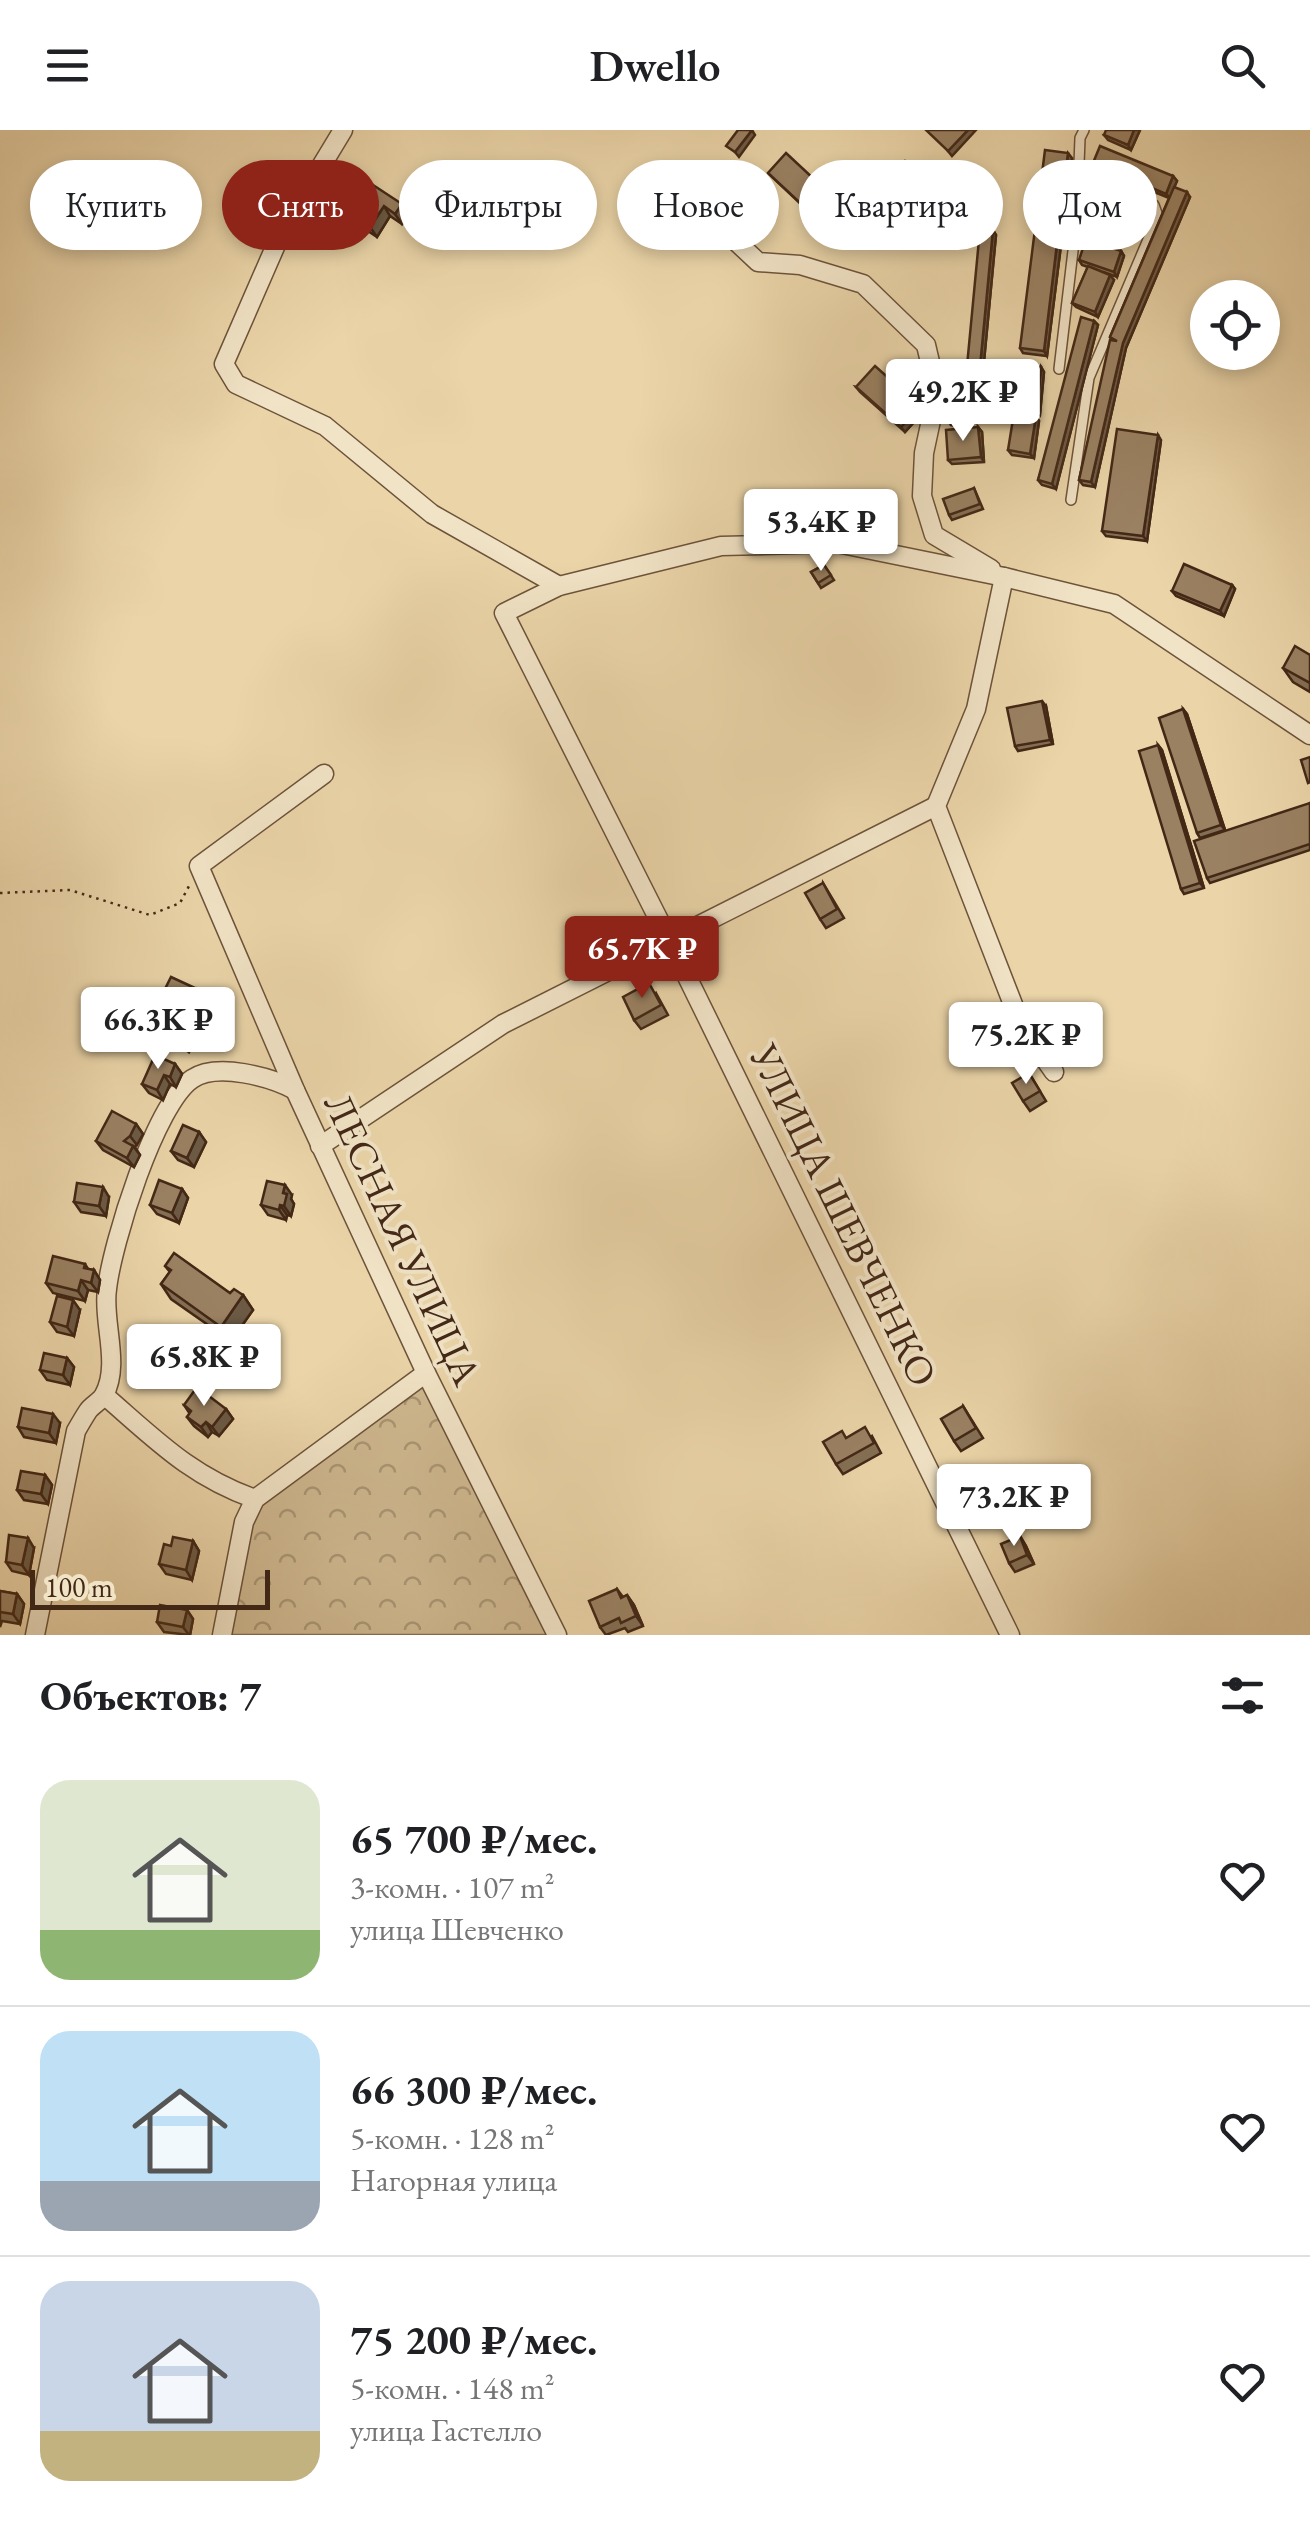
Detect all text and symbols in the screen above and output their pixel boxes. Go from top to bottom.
text: Dwello [590,36,720,94]
icon: menu [40,38,95,93]
icon: search [1215,38,1270,93]
chip: Купить [30,160,202,250]
chip: Снять [222,160,379,250]
chip: Фильтры [399,160,597,250]
chip: Новое [617,160,779,250]
chip: Квартира [799,160,1003,250]
chip: Дом [1023,160,1157,250]
map controls [1190,280,1280,370]
button: locate [1190,280,1280,370]
pin: 49.2K ₽ [871,359,1055,444]
text: 49.2K ₽ [908,370,1018,412]
pin: 53.4K ₽ [729,489,913,574]
text: 53.4K ₽ [766,500,876,542]
pin: 65.7K ₽ [550,916,734,1001]
text: 65.7K ₽ [587,927,697,969]
pin: 66.3K ₽ [66,987,250,1072]
text: 66.3K ₽ [103,998,213,1040]
pin: 75.2K ₽ [934,1002,1118,1087]
text: 75.2K ₽ [971,1013,1081,1055]
street label: УЛИЦА ШЕВЧЕНКО [738,1034,949,1395]
street label: ЛЕСНАЯ УЛИЦА [313,1085,494,1394]
pin: 65.8K ₽ [112,1324,296,1409]
text: 65.8K ₽ [149,1335,259,1377]
pin: 73.2K ₽ [922,1464,1106,1549]
text: 73.2K ₽ [959,1475,1069,1517]
scale bar [30,1565,270,1610]
text: 100 m [45,1569,113,1605]
text: Объектов: 7 [40,1668,261,1723]
icon: filters [1215,1668,1270,1723]
text: 65 700 ₽/мес. [350,1811,597,1866]
icon: home [120,1820,240,1940]
icon: heart [1215,1853,1270,1908]
text: 3-комн. · 107 m² [350,1866,555,1908]
text: улица Шевченко [350,1908,564,1950]
text: 66 300 ₽/мес. [350,2062,597,2117]
icon: home [120,2071,240,2191]
icon: heart [1215,2104,1270,2159]
text: 5-комн. · 128 m² [350,2117,555,2159]
text: Нагорная улица [350,2159,557,2201]
text: 75 200 ₽/мес. [350,2312,597,2367]
icon: home [120,2321,240,2441]
icon: heart [1215,2354,1270,2409]
text: 5-комн. · 148 m² [350,2367,555,2409]
text: улица Гастелло [350,2409,542,2451]

